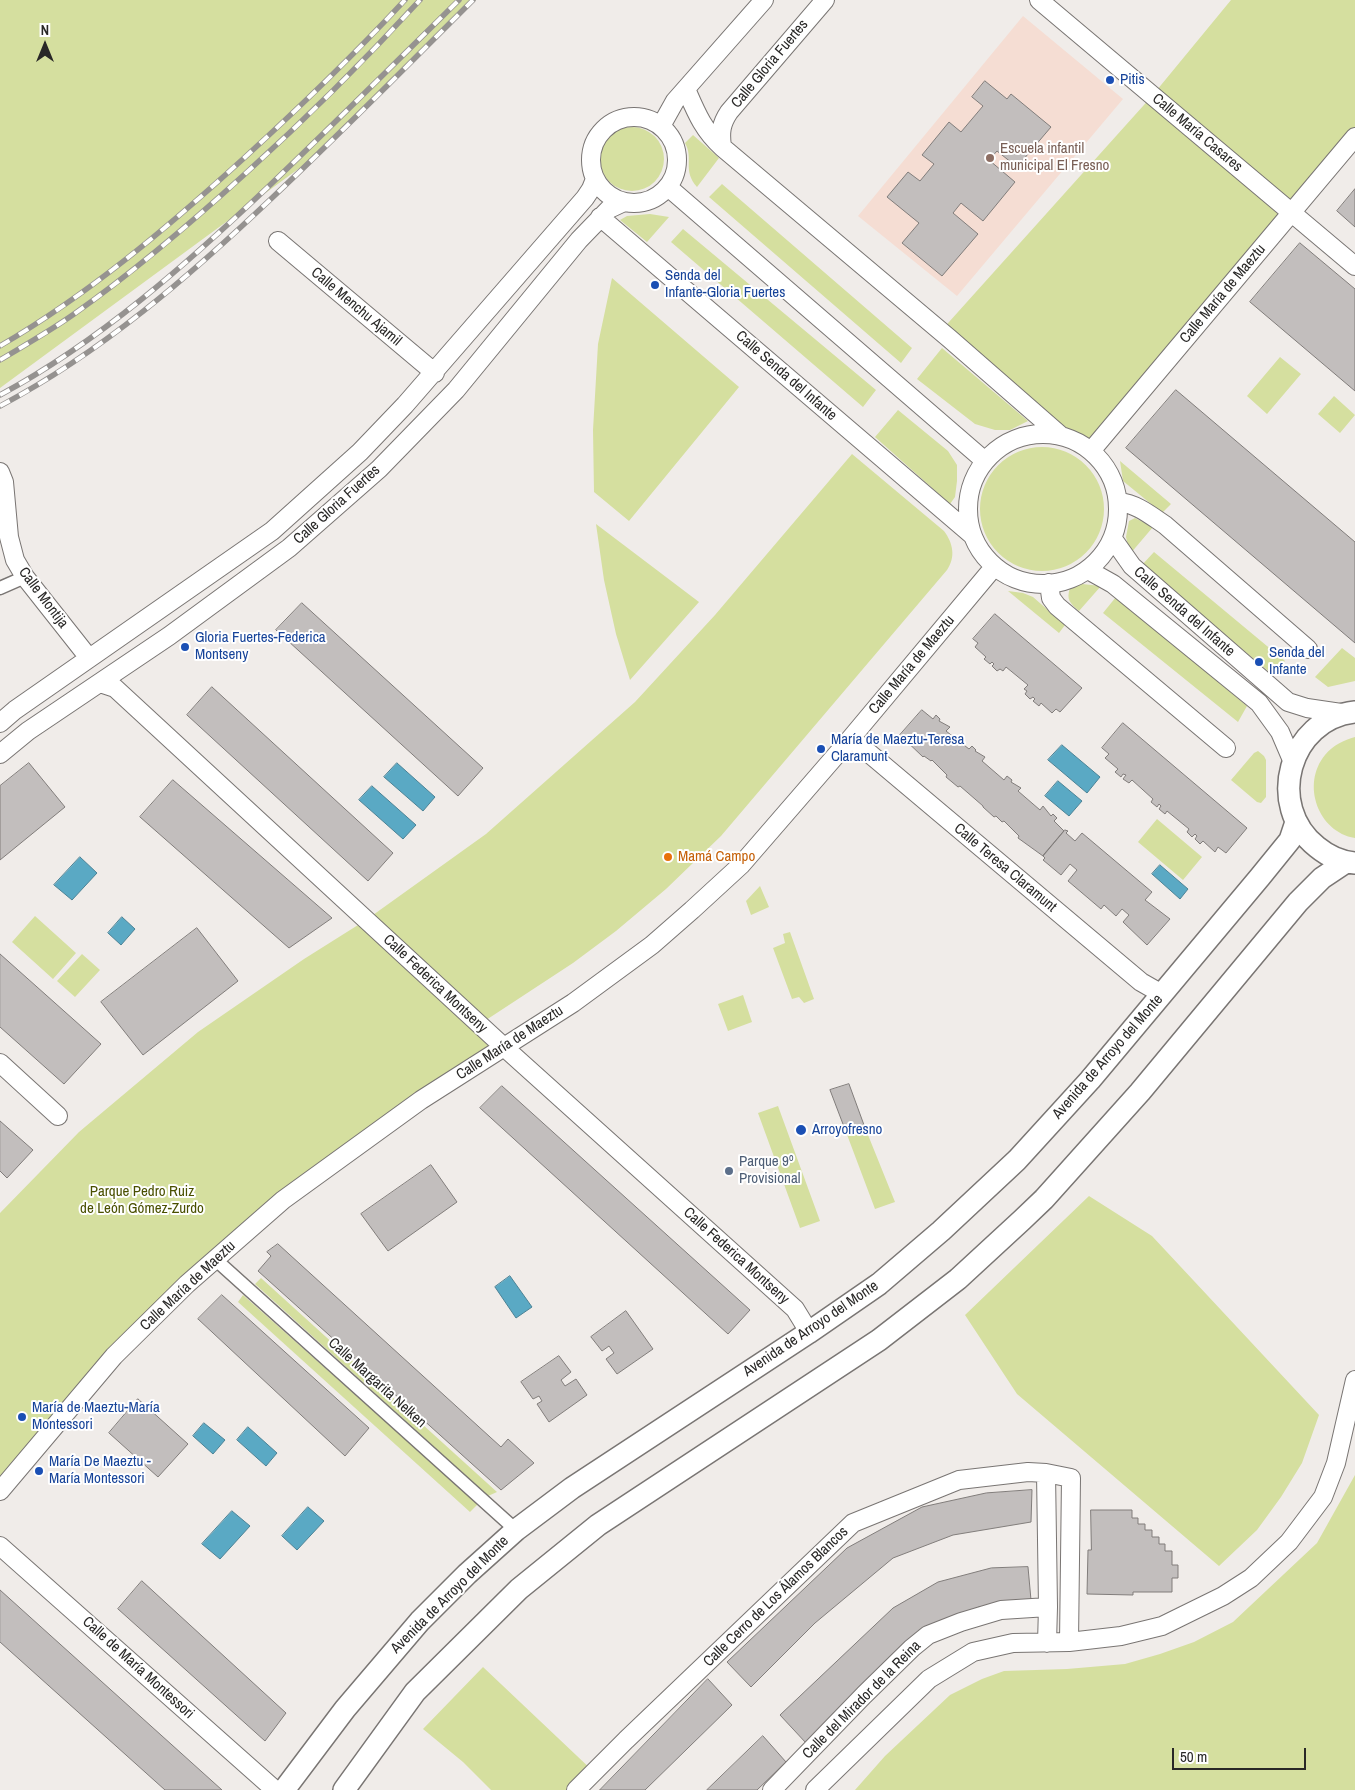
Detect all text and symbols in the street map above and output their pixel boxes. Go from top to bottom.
street label: Calle Gloria Fuertes [728,16,812,112]
north arrow [20,20,70,70]
text: N [41,21,49,39]
place label: Pitis [1120,71,1145,89]
marker: Pitis [1104,74,1116,86]
street label: Calle María Casares [1148,90,1246,176]
place label: Escuela infantil municipal El Fresno [1000,140,1109,175]
marker: Escuela infantil municipal El Fresno [984,152,996,164]
street label: Calle María de Maeztu [1176,241,1270,347]
street label: Calle Menchu Ajamil [307,264,405,350]
place label: Senda del Infante-Gloria Fuertes [665,267,785,302]
marker: Senda del Infante-Gloria Fuertes [649,279,661,291]
street label: Calle Senda del Infante [732,327,840,425]
street label: Calle Gloria Fuertes [290,461,384,549]
street label: Calle Senda del Infante [1130,563,1238,661]
street label: Calle Montija [14,564,72,632]
street label: Calle María de Maeztu [865,612,959,718]
place label: Gloria Fuertes-Federica Montseny [195,629,326,664]
marker: Gloria Fuertes-Federica Montseny [179,641,191,653]
place label: Senda del Infante [1269,644,1324,679]
marker: Senda del Infante [1253,656,1265,668]
place label: María de Maeztu-Teresa Claramunt [831,731,964,766]
marker: María de Maeztu-Teresa Claramunt [815,743,827,755]
street label: Calle Teresa Claramunt [950,820,1060,916]
place label: Mamá Campo [678,848,755,866]
marker: Mamá Campo [662,851,674,863]
street label: Calle Federica Montseny [379,931,491,1037]
street label: Avenida de Arroyo del Monte [1049,991,1167,1123]
street label: Calle María de Maeztu [453,1002,567,1084]
place label: Arroyofresno [812,1121,882,1139]
marker: Arroyofresno [794,1123,808,1137]
place label: Parque 9º Provisional [739,1153,801,1188]
marker: Parque 9º Provisional [723,1165,735,1177]
park label: Parque Pedro Ruiz de León Gómez-Zurdo [80,1183,204,1218]
street label: Calle Federica Montseny [679,1204,793,1308]
street label: Calle María de Maeztu [137,1237,239,1335]
street label: Avenida de Arroyo del Monte [740,1277,882,1381]
street label: Calle Margarita Nelken [324,1334,430,1432]
place label: María de Maeztu-María Montessori [32,1399,160,1434]
marker: María de Maeztu-María Montessori [16,1411,28,1423]
place label: María De Maeztu - María Montessori [49,1453,151,1488]
marker: María De Maeztu - María Montessori [33,1465,45,1477]
street label: Calle Cerro de Los Álamos Blancos [700,1523,852,1671]
street label: Avenida de Arroyo del Monte [387,1532,513,1658]
street label: Calle de María Montessori [78,1613,198,1723]
street label: Calle del Mirador de la Reina [799,1637,925,1763]
scale bar [1175,1738,1309,1770]
text: 50 m [1180,1746,1207,1767]

